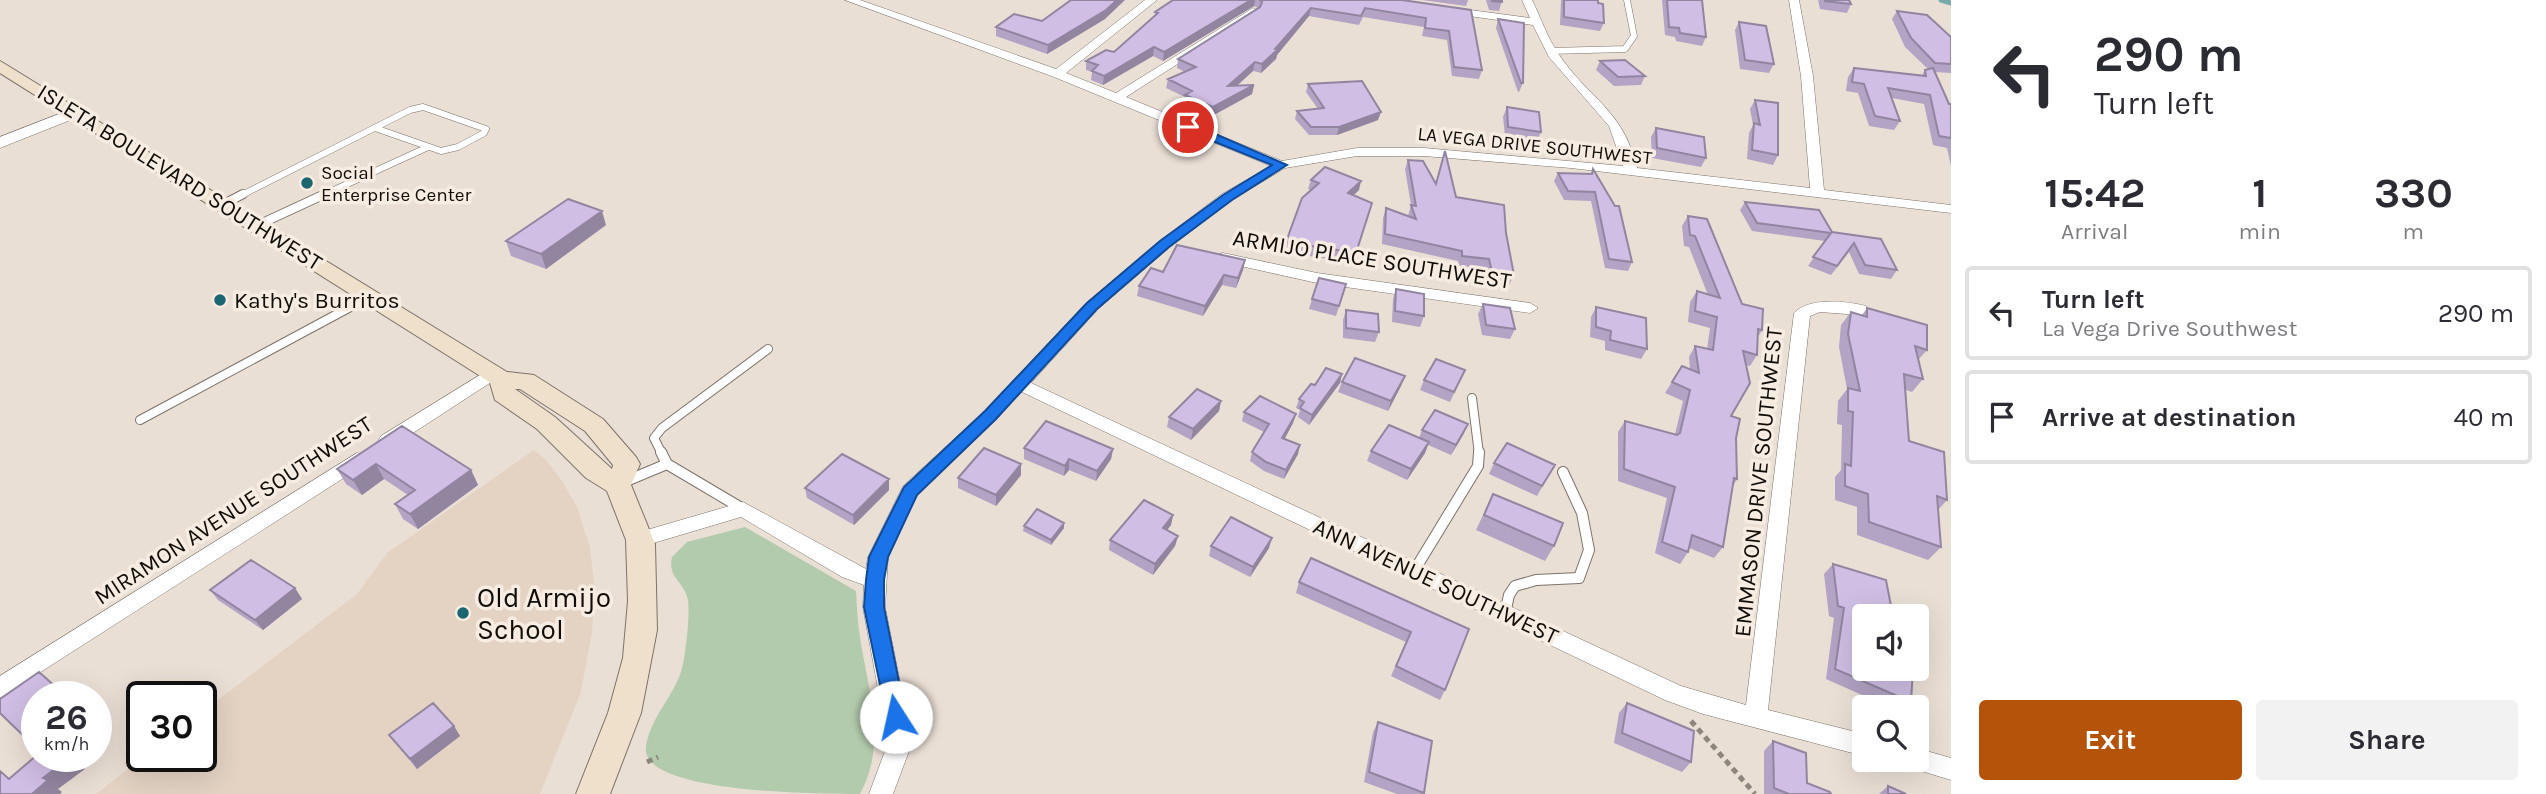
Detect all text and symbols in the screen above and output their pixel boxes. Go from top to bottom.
text: 290 m [2094,26,2243,83]
icon: left [1979,28,2070,119]
street label: ISLETA BOULEVARD SOUTHWEST [32,78,328,277]
text: Turn left [2094,85,2214,122]
pin [1158,97,1218,157]
icon: arrive [1169,108,1207,146]
street label: LA VEGA DRIVE SOUTHWEST [1417,123,1654,169]
place label: Social Enterprise Center [321,162,472,206]
text: 15:42 [2044,168,2145,218]
text: 1 [2252,168,2267,218]
text: 330 [2374,168,2453,218]
marker: Social Enterprise Center [299,175,315,191]
text: Arrival [2061,218,2128,245]
text: min [2239,218,2281,245]
text: m [2403,218,2424,245]
street label: ARMIJO PLACE SOUTHWEST [1231,224,1514,295]
text: Turn left [2042,284,2144,315]
place label: Kathy's Burritos [234,287,400,314]
marker: Kathy's Burritos [212,292,228,308]
icon: left [1983,294,2021,332]
text: 290 m [2438,298,2514,329]
text: La Vega Drive Southwest [2042,315,2297,342]
street label: EMMASON DRIVE SOUTHWEST [1729,325,1788,638]
icon: arrive [1983,398,2021,436]
text: Arrive at destination [2042,402,2296,433]
text: 40 m [2454,402,2514,433]
street label: MIRAMON AVENUE SOUTHWEST [89,410,378,610]
street label: ANN AVENUE SOUTHWEST [1309,513,1563,650]
place label: Old Armijo School [477,581,611,646]
map controls [1852,604,1929,772]
button: sound [1852,604,1929,681]
marker: Old Armijo School [455,605,471,621]
position arrow [859,680,933,754]
speed limit sign: 30 [126,681,217,772]
button: search [1852,695,1929,772]
text: 26 [45,697,88,738]
button: Exit [1979,700,2242,780]
button: Share [2256,700,2518,780]
text: km/h [44,733,89,755]

